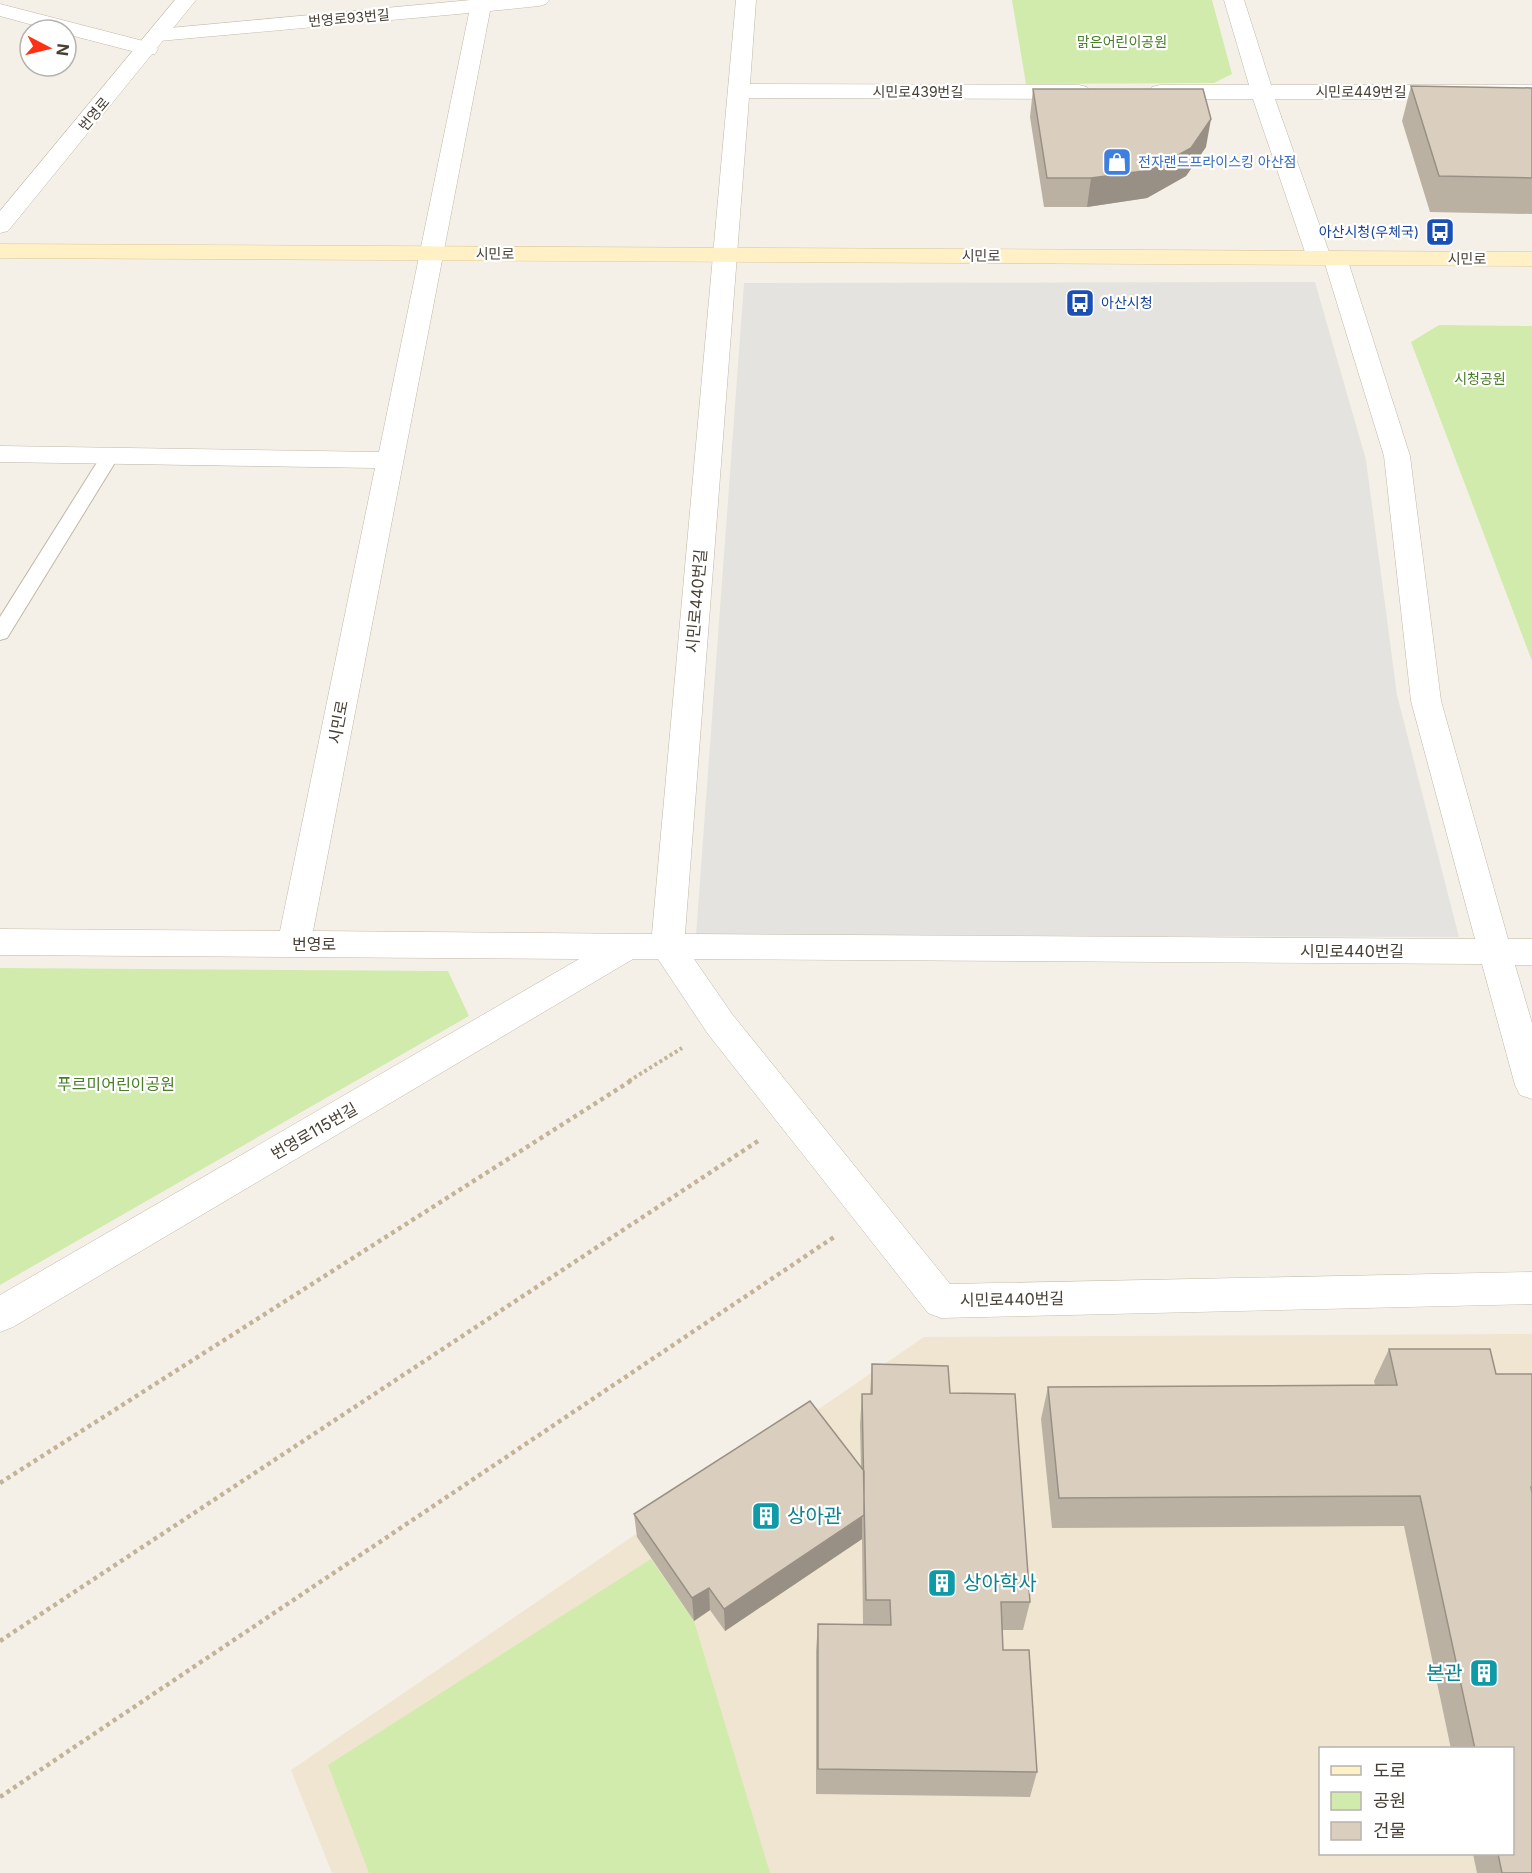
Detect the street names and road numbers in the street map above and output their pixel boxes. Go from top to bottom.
street label: 번영로93번길 [308,5,390,30]
street label: 시민로439번길 [873,83,963,100]
street label: 시민로449번길 [1315,83,1407,100]
street label: 번영로 [75,93,113,134]
street label: 시민로 [476,245,514,262]
street label: 시민로 [962,247,1000,264]
street label: 시민로 [1448,250,1486,267]
street label: 시민로440번길 [681,548,711,654]
street label: 시민로 [324,698,352,746]
street label: 번영로 [292,934,336,954]
street label: 시민로440번길 [1300,941,1404,961]
street label: 번영로115번길 [267,1098,361,1164]
street label: 시민로440번길 [960,1288,1064,1310]

